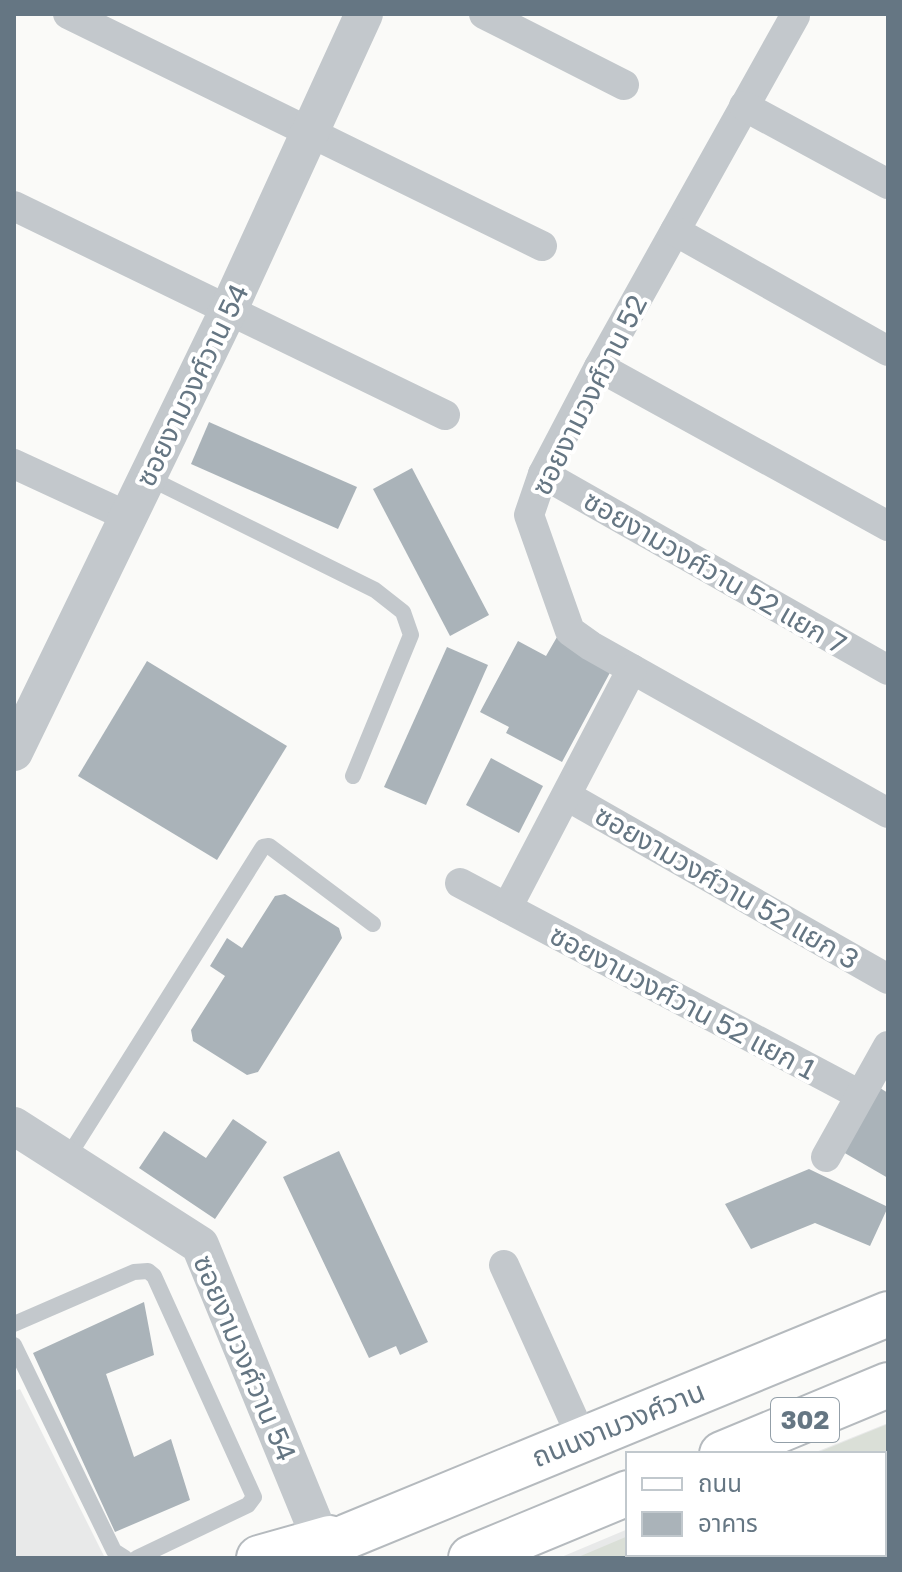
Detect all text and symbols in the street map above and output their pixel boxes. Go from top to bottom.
street label: ซอยงามวงศ์วาน 54 [128,278,255,491]
street label: ซอยงามวงศ์วาน 52 [524,289,653,500]
street label: ซอยงามวงศ์วาน 52 แยก 7 [578,483,852,660]
street label: ซอยงามวงศ์วาน 52 แยก 3 [590,798,865,976]
street label: ซอยงามวงศ์วาน 52 แยก 1 [545,917,822,1086]
street label: ซอยงามวงศ์วาน 54 [187,1250,304,1466]
street label: ถนนงามวงศ์วาน [527,1374,709,1473]
road number: 302 [771,1398,839,1442]
legend [626,1452,886,1556]
text: ถนน [698,1468,742,1497]
text: อาคาร [698,1508,758,1537]

